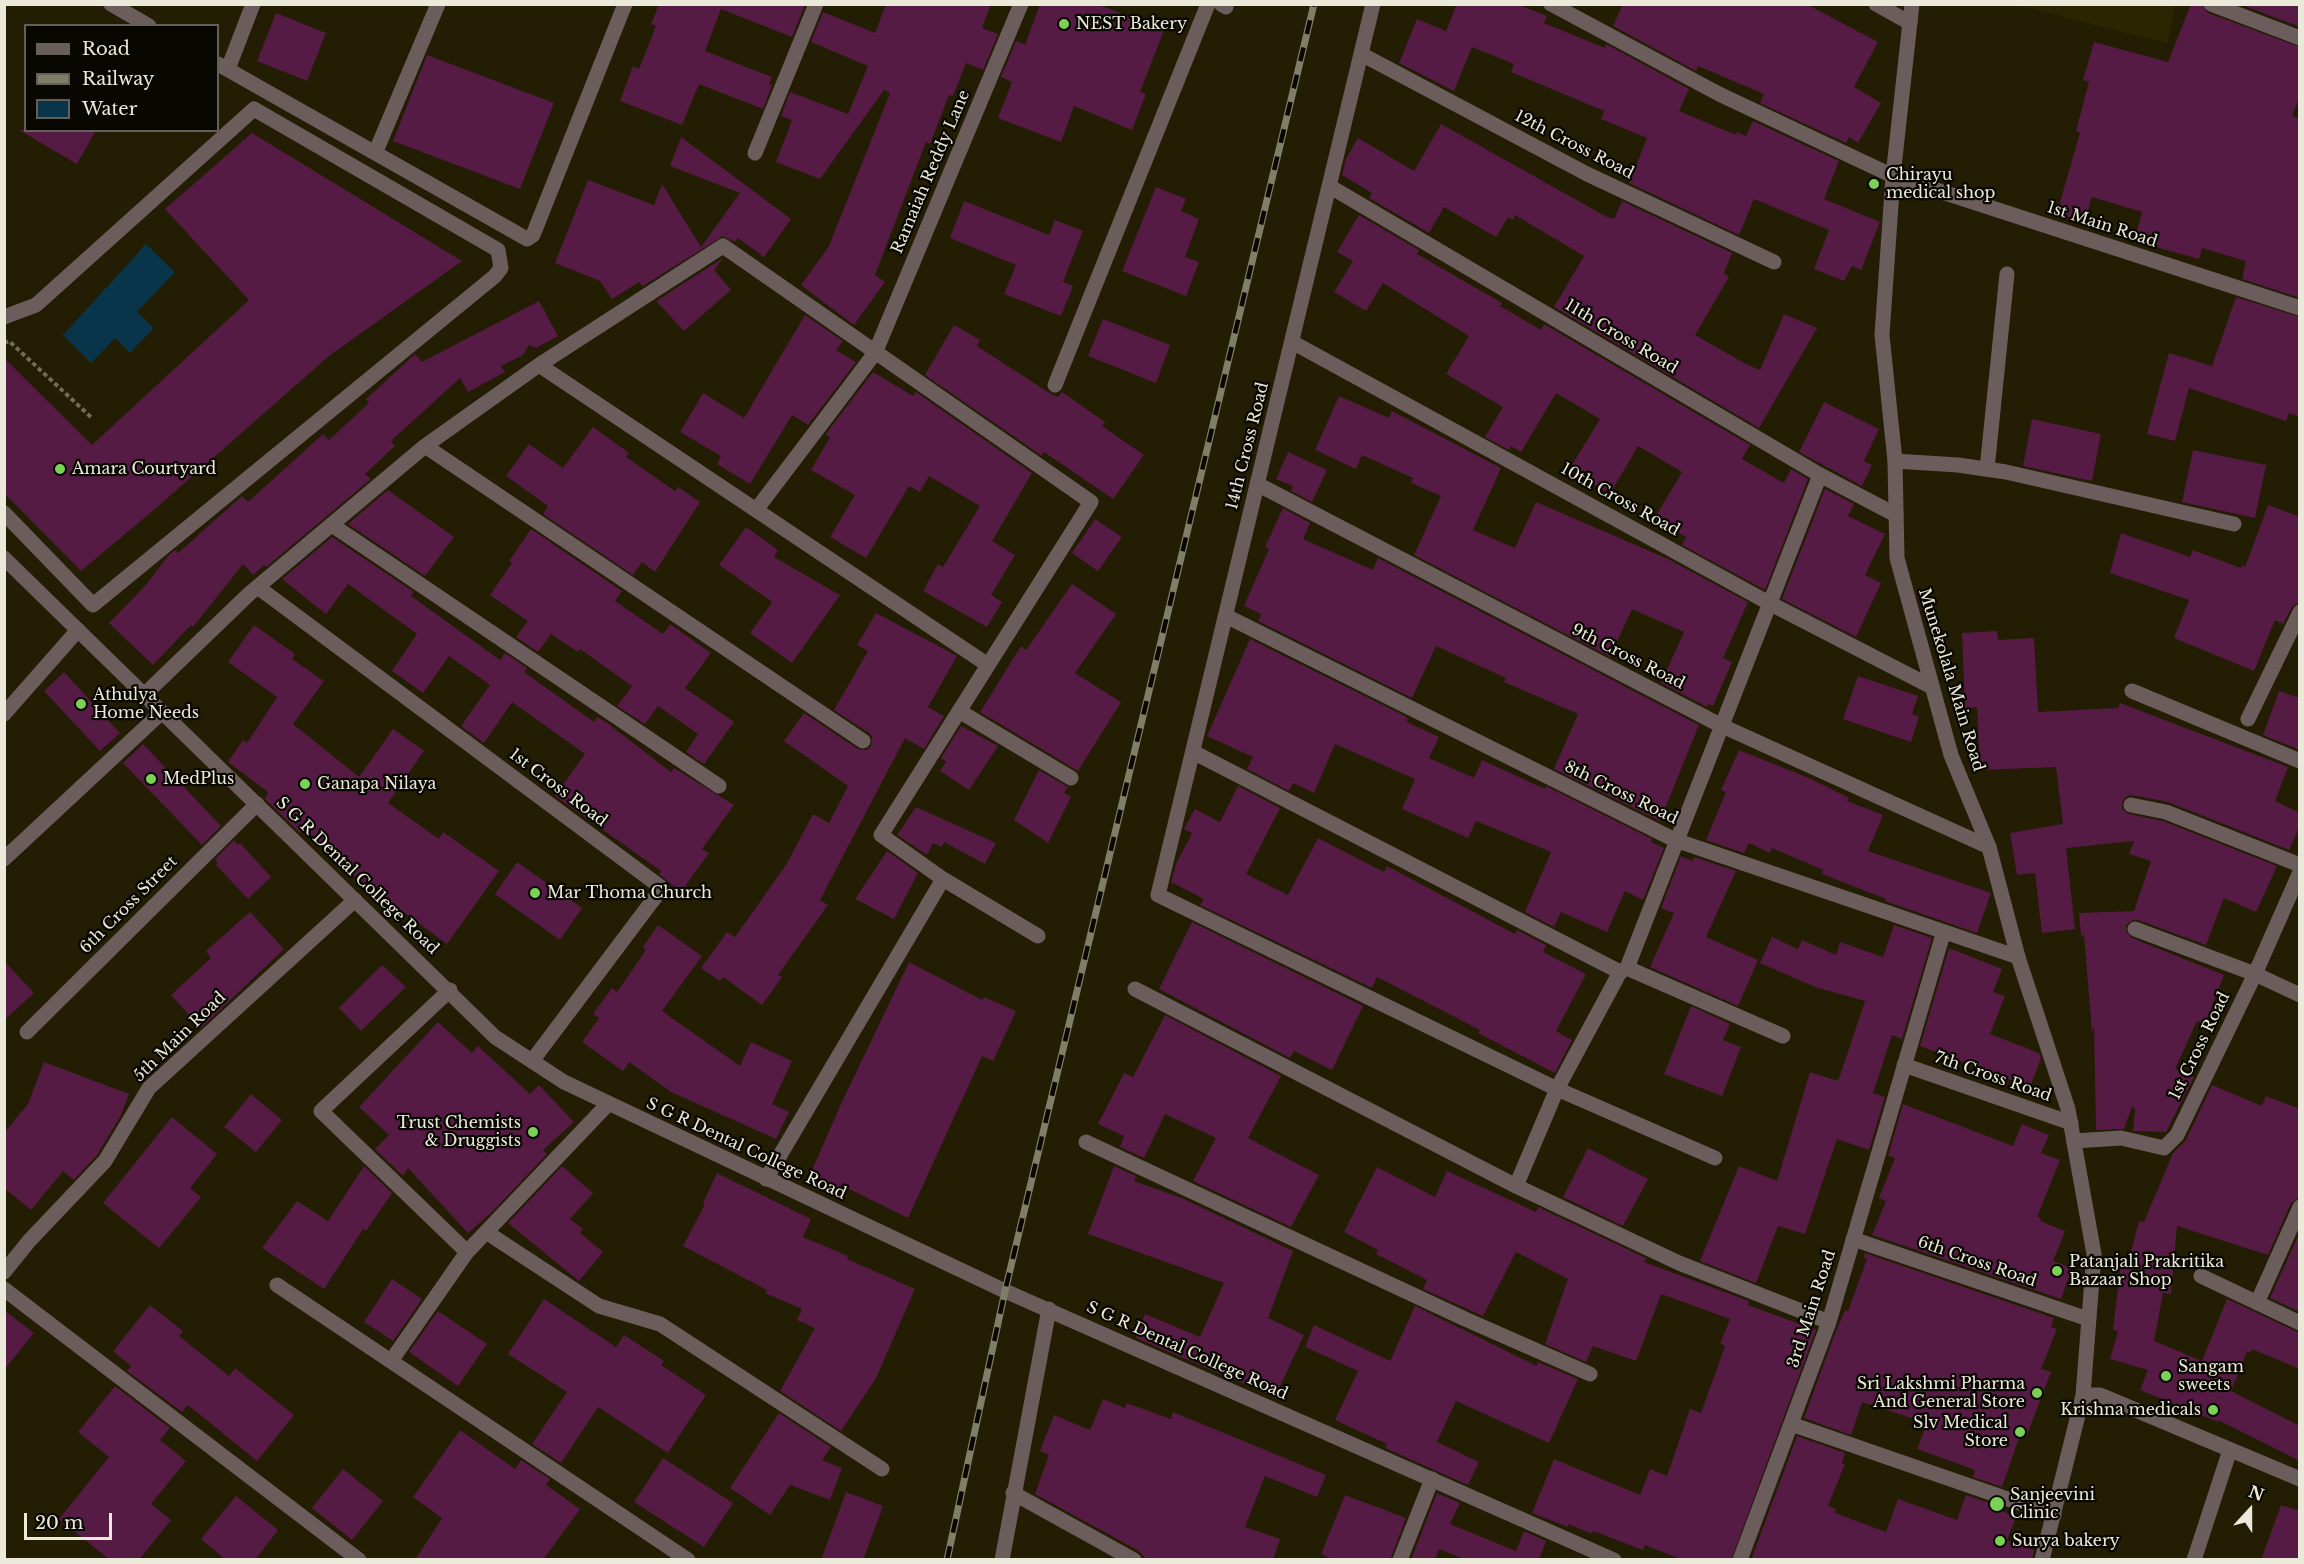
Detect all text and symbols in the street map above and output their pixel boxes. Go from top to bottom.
place label: NEST Bakery [1076,14,1187,34]
marker: NEST Bakery [1057,17,1071,31]
legend [24,24,219,132]
text: Road [82,38,130,60]
text: Railway [82,68,154,90]
street label: Ramaiah Reddy Lane [888,87,974,257]
text: Water [82,98,137,120]
street label: 12th Cross Road [1511,107,1637,183]
place label: Chirayu medical shop [1886,165,1995,203]
marker: Chirayu medical shop [1867,177,1881,191]
street label: 1st Main Road [2044,198,2160,252]
street label: 11th Cross Road [1561,296,1681,378]
street label: 14th Cross Road [1223,380,1273,512]
place label: Amara Courtyard [72,459,216,479]
street label: 10th Cross Road [1557,459,1683,541]
marker: Amara Courtyard [53,462,67,476]
street label: Munekolala Main Road [1914,586,1988,774]
street label: 9th Cross Road [1568,620,1688,694]
place label: Athulya Home Needs [93,685,199,723]
marker: Athulya Home Needs [74,697,88,711]
street label: 1st Cross Road [505,745,611,831]
street label: 8th Cross Road [1561,757,1681,829]
place label: MedPlus [163,769,234,789]
marker: MedPlus [144,772,158,786]
place label: Ganapa Nilaya [317,774,436,794]
marker: Ganapa Nilaya [298,777,312,791]
street label: S G R Dental College Road [272,793,442,959]
street label: 6th Cross Street [76,852,182,958]
place label: Mar Thoma Church [547,883,712,903]
marker: Mar Thoma Church [528,886,542,900]
street label: 5th Main Road [130,988,230,1086]
street label: 1st Cross Road [2166,989,2234,1103]
street label: 7th Cross Road [1932,1048,2054,1106]
street label: S G R Dental College Road [643,1094,849,1204]
place label: Trust Chemists & Druggists [397,1113,521,1151]
marker: Trust Chemists & Druggists [526,1125,540,1139]
street label: 6th Cross Road [1915,1233,2039,1291]
street label: 3rd Main Road [1784,1248,1840,1370]
place label: Patanjali Prakritika Bazaar Shop [2069,1252,2224,1290]
marker: Patanjali Prakritika Bazaar Shop [2050,1264,2064,1278]
street label: S G R Dental College Road [1083,1298,1291,1404]
place label: Sangam sweets [2178,1357,2244,1395]
marker: Sangam sweets [2159,1369,2173,1383]
place label: Sri Lakshmi Pharma And General Store [1857,1374,2025,1412]
marker: Sri Lakshmi Pharma And General Store [2030,1386,2044,1400]
place label: Krishna medicals [2060,1400,2201,1420]
marker: Krishna medicals [2206,1403,2220,1417]
place label: Slv Medical Store [1913,1413,2008,1451]
marker: Slv Medical Store [2013,1425,2027,1439]
north arrow [2220,1480,2280,1540]
text: N [2246,1481,2267,1505]
place label: Sanjeevini Clinic [2010,1485,2095,1523]
marker: Sanjeevini Clinic [1988,1495,2006,1513]
scale bar [27,1501,116,1539]
text: 20 m [35,1512,83,1534]
place label: Surya bakery [2012,1531,2120,1551]
marker: Surya bakery [1993,1534,2007,1548]

